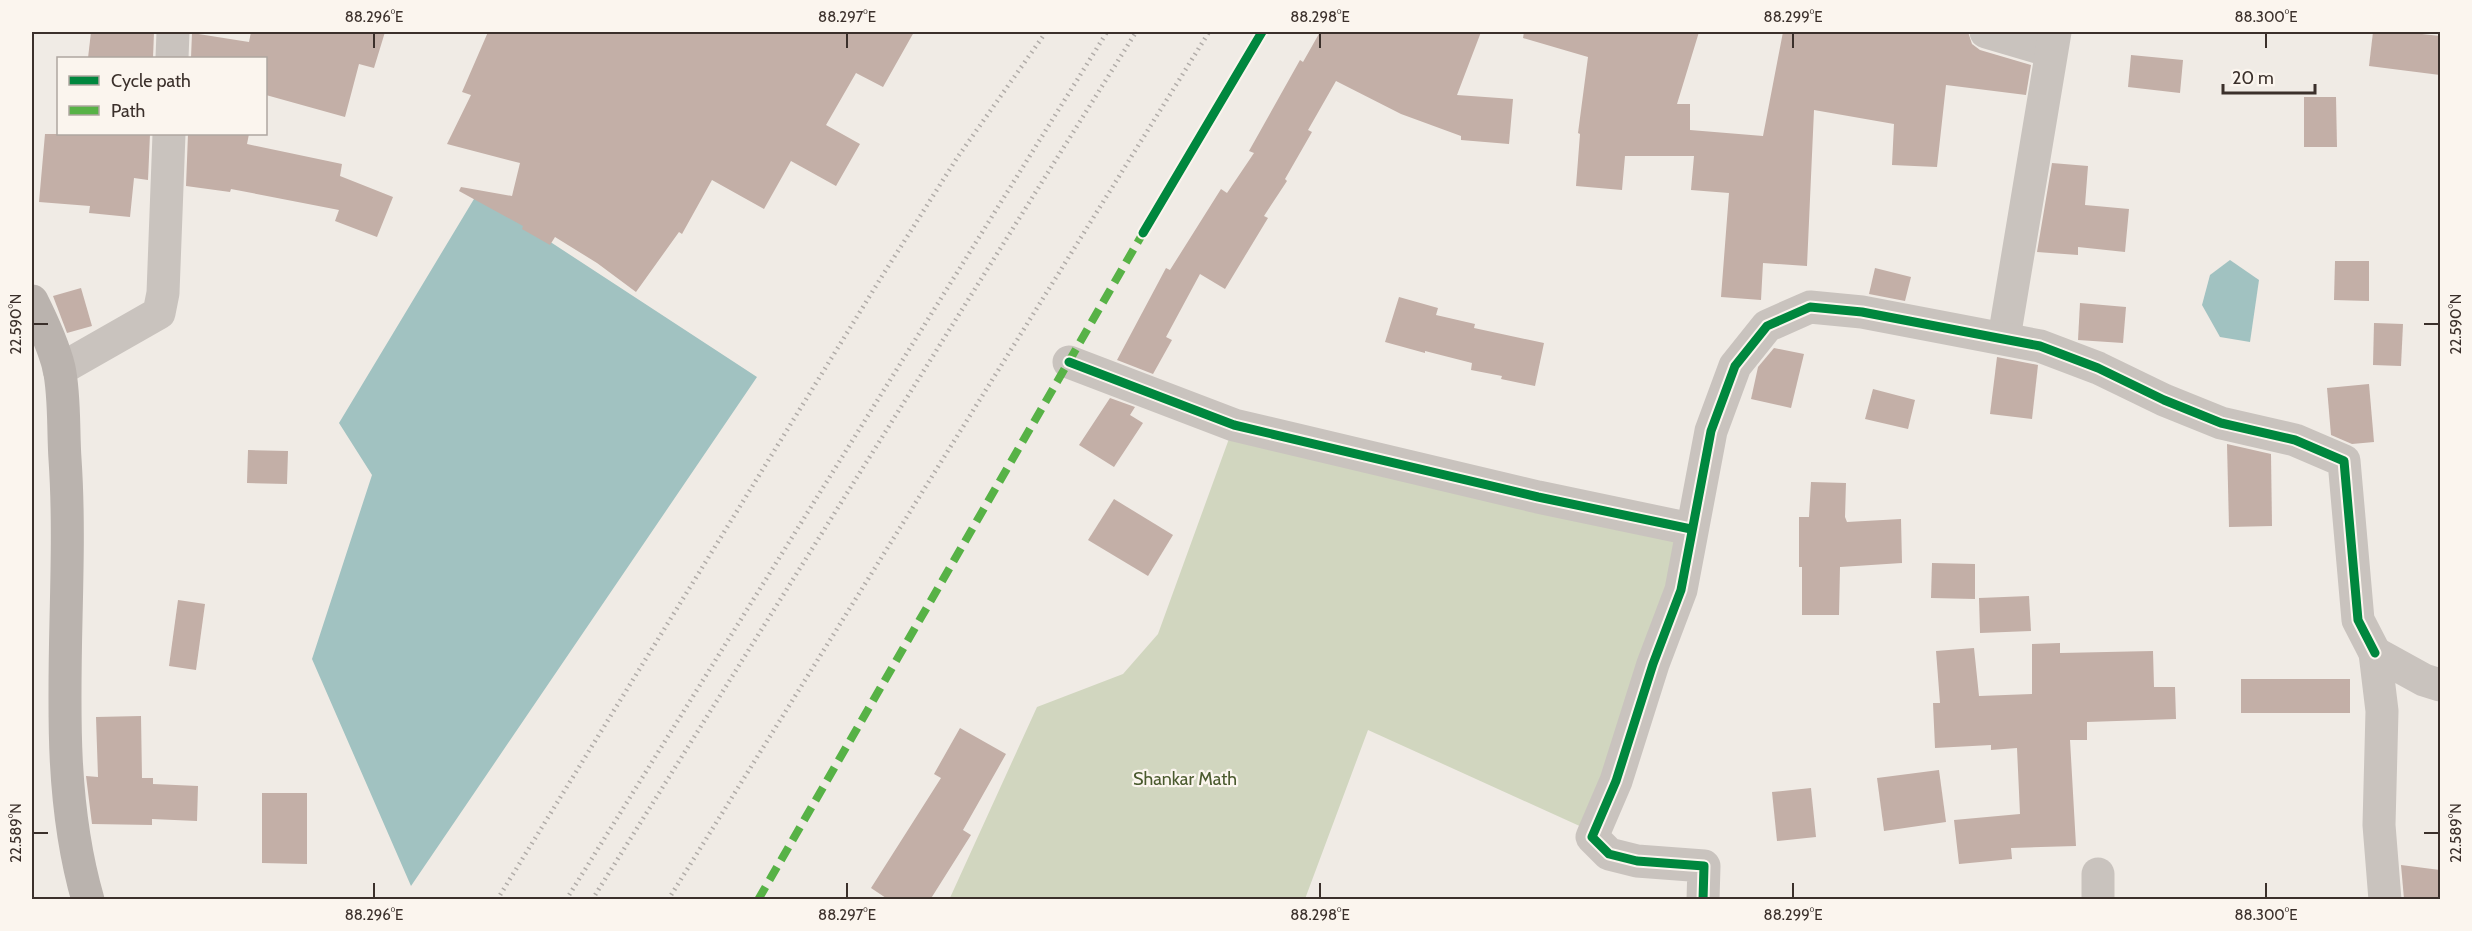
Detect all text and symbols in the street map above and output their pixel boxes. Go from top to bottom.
text: 88.296°E [345,8,403,26]
text: 88.297°E [818,8,876,26]
text: 88.298°E [1290,8,1350,26]
text: 88.299°E [1764,8,1822,26]
text: 88.300°E [2234,8,2298,26]
legend [57,57,267,135]
scale bar [2223,57,2314,95]
text: 20 m [2232,67,2274,89]
text: Cycle path [111,70,191,92]
text: Path [111,100,145,122]
text: 22.590°N [7,294,25,354]
text: 22.590°N [2447,294,2465,354]
park label: Shankar Math [1133,768,1237,790]
text: 22.589°N [7,803,25,863]
text: 22.589°N [2447,803,2465,863]
text: 88.296°E [345,906,403,924]
text: 88.297°E [818,906,876,924]
text: 88.298°E [1290,906,1350,924]
text: 88.299°E [1764,906,1822,924]
text: 88.300°E [2234,906,2298,924]

